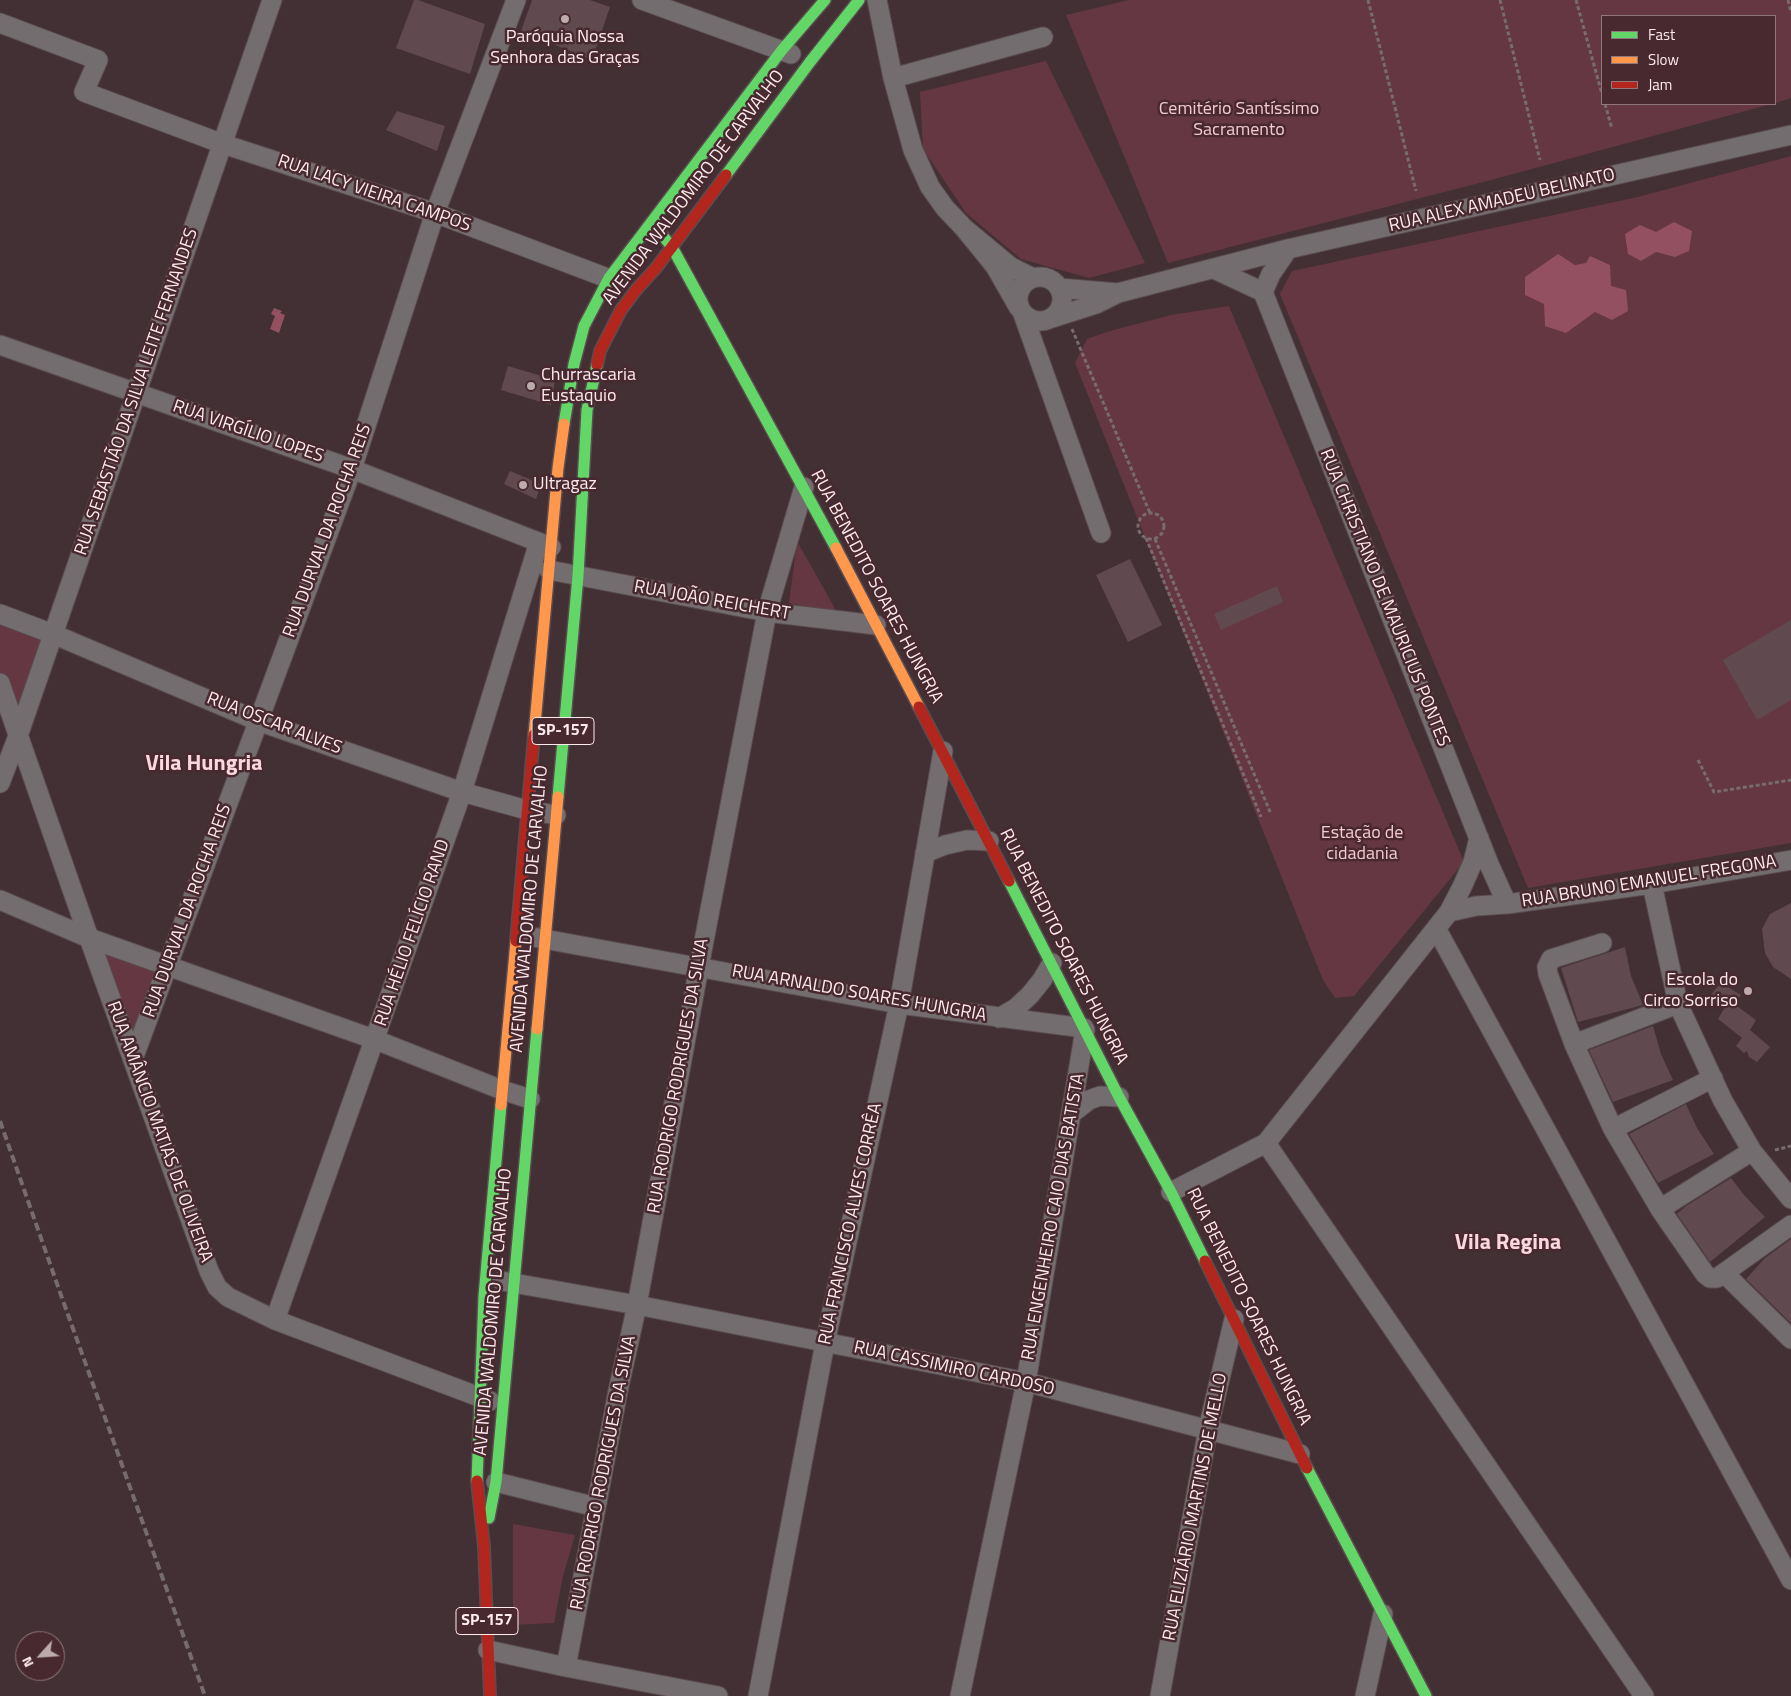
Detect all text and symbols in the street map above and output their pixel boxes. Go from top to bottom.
marker: Paróquia Nossa Senhora das Graças [559,13,571,25]
legend [1601,15,1776,105]
text: Fast [1648,23,1675,46]
place label: Paróquia Nossa Senhora das Graças [490,27,640,70]
text: Slow [1648,48,1679,71]
street label: AVENIDA WALDOMIRO DE CARVALHO [599,66,789,310]
text: Jam [1648,73,1672,96]
park label: Cemitério Santíssimo Sacramento [1159,99,1319,142]
street label: RUA LACY VIEIRA CAMPOS [275,151,473,237]
street label: RUA ALEX AMADEU BELINATO [1387,164,1617,238]
street label: RUA SEBASTIÃO DA SILVA LEITE FERNANDES [71,226,203,558]
place label: Churrascaria Eustaquio [541,365,636,408]
marker: Churrascaria Eustaquio [525,380,537,392]
street label: RUA VIRGÍLIO LOPES [170,396,326,468]
street label: RUA DURVAL DA ROCHA REIS [279,421,377,641]
street label: RUA CHRISTIANO DE MAURICIUS PONTES [1314,446,1454,750]
street label: RUA BENEDITO SOARES HUNGRIA [805,466,947,708]
place label: Ultragaz [533,474,597,496]
marker: Ultragaz [517,479,529,491]
street label: RUA JOÃO REICHERT [632,577,792,625]
street label: RUA OSCAR ALVES [203,688,345,760]
road number: SP-157 [532,718,594,744]
district label: Vila Hungria [145,752,263,778]
street label: AVENIDA WALDOMIRO DE CARVALHO [507,764,553,1054]
street label: RUA DURVAL DA ROCHA REIS [139,801,237,1021]
park label: Estação de cidadania [1321,823,1403,866]
street label: RUA BENEDITO SOARES HUNGRIA [994,826,1132,1068]
street label: RUA HÉLIO FELÍCIO RAND [371,837,455,1029]
street label: RUA BRUNO EMANUEL FREGONA [1520,851,1778,913]
street label: RUA RODRIGO RODRIGUES DA SILVA [644,937,714,1215]
street label: RUA ARNALDO SOARES HUNGRIA [730,961,988,1027]
place label: Escola do Circo Sorriso [1643,970,1738,1012]
marker: Escola do Circo Sorriso [1742,985,1754,997]
street label: RUA AMÂNCIO MATIAS DE OLIVEIRA [102,999,216,1265]
street label: RUA ENGENHEIRO CAIO DIAS BATISTA [1018,1072,1090,1362]
street label: RUA FRANCISCO ALVES CORRÊA [815,1101,887,1347]
street label: AVENIDA WALDOMIRO DE CARVALHO [471,1167,517,1457]
street label: RUA BENEDITO SOARES HUNGRIA [1181,1185,1315,1429]
district label: Vila Regina [1455,1231,1561,1257]
street label: RUA RODRIGO RODRIGUES DA SILVA [567,1334,641,1612]
street label: RUA CASSIMIRO CARDOSO [852,1337,1056,1401]
street label: RUA ELIZIÁRIO MARTINS DE MELLO [1159,1371,1233,1643]
road number: SP-157 [456,1608,518,1634]
north arrow [15,1631,65,1681]
text: N [15,1653,39,1671]

